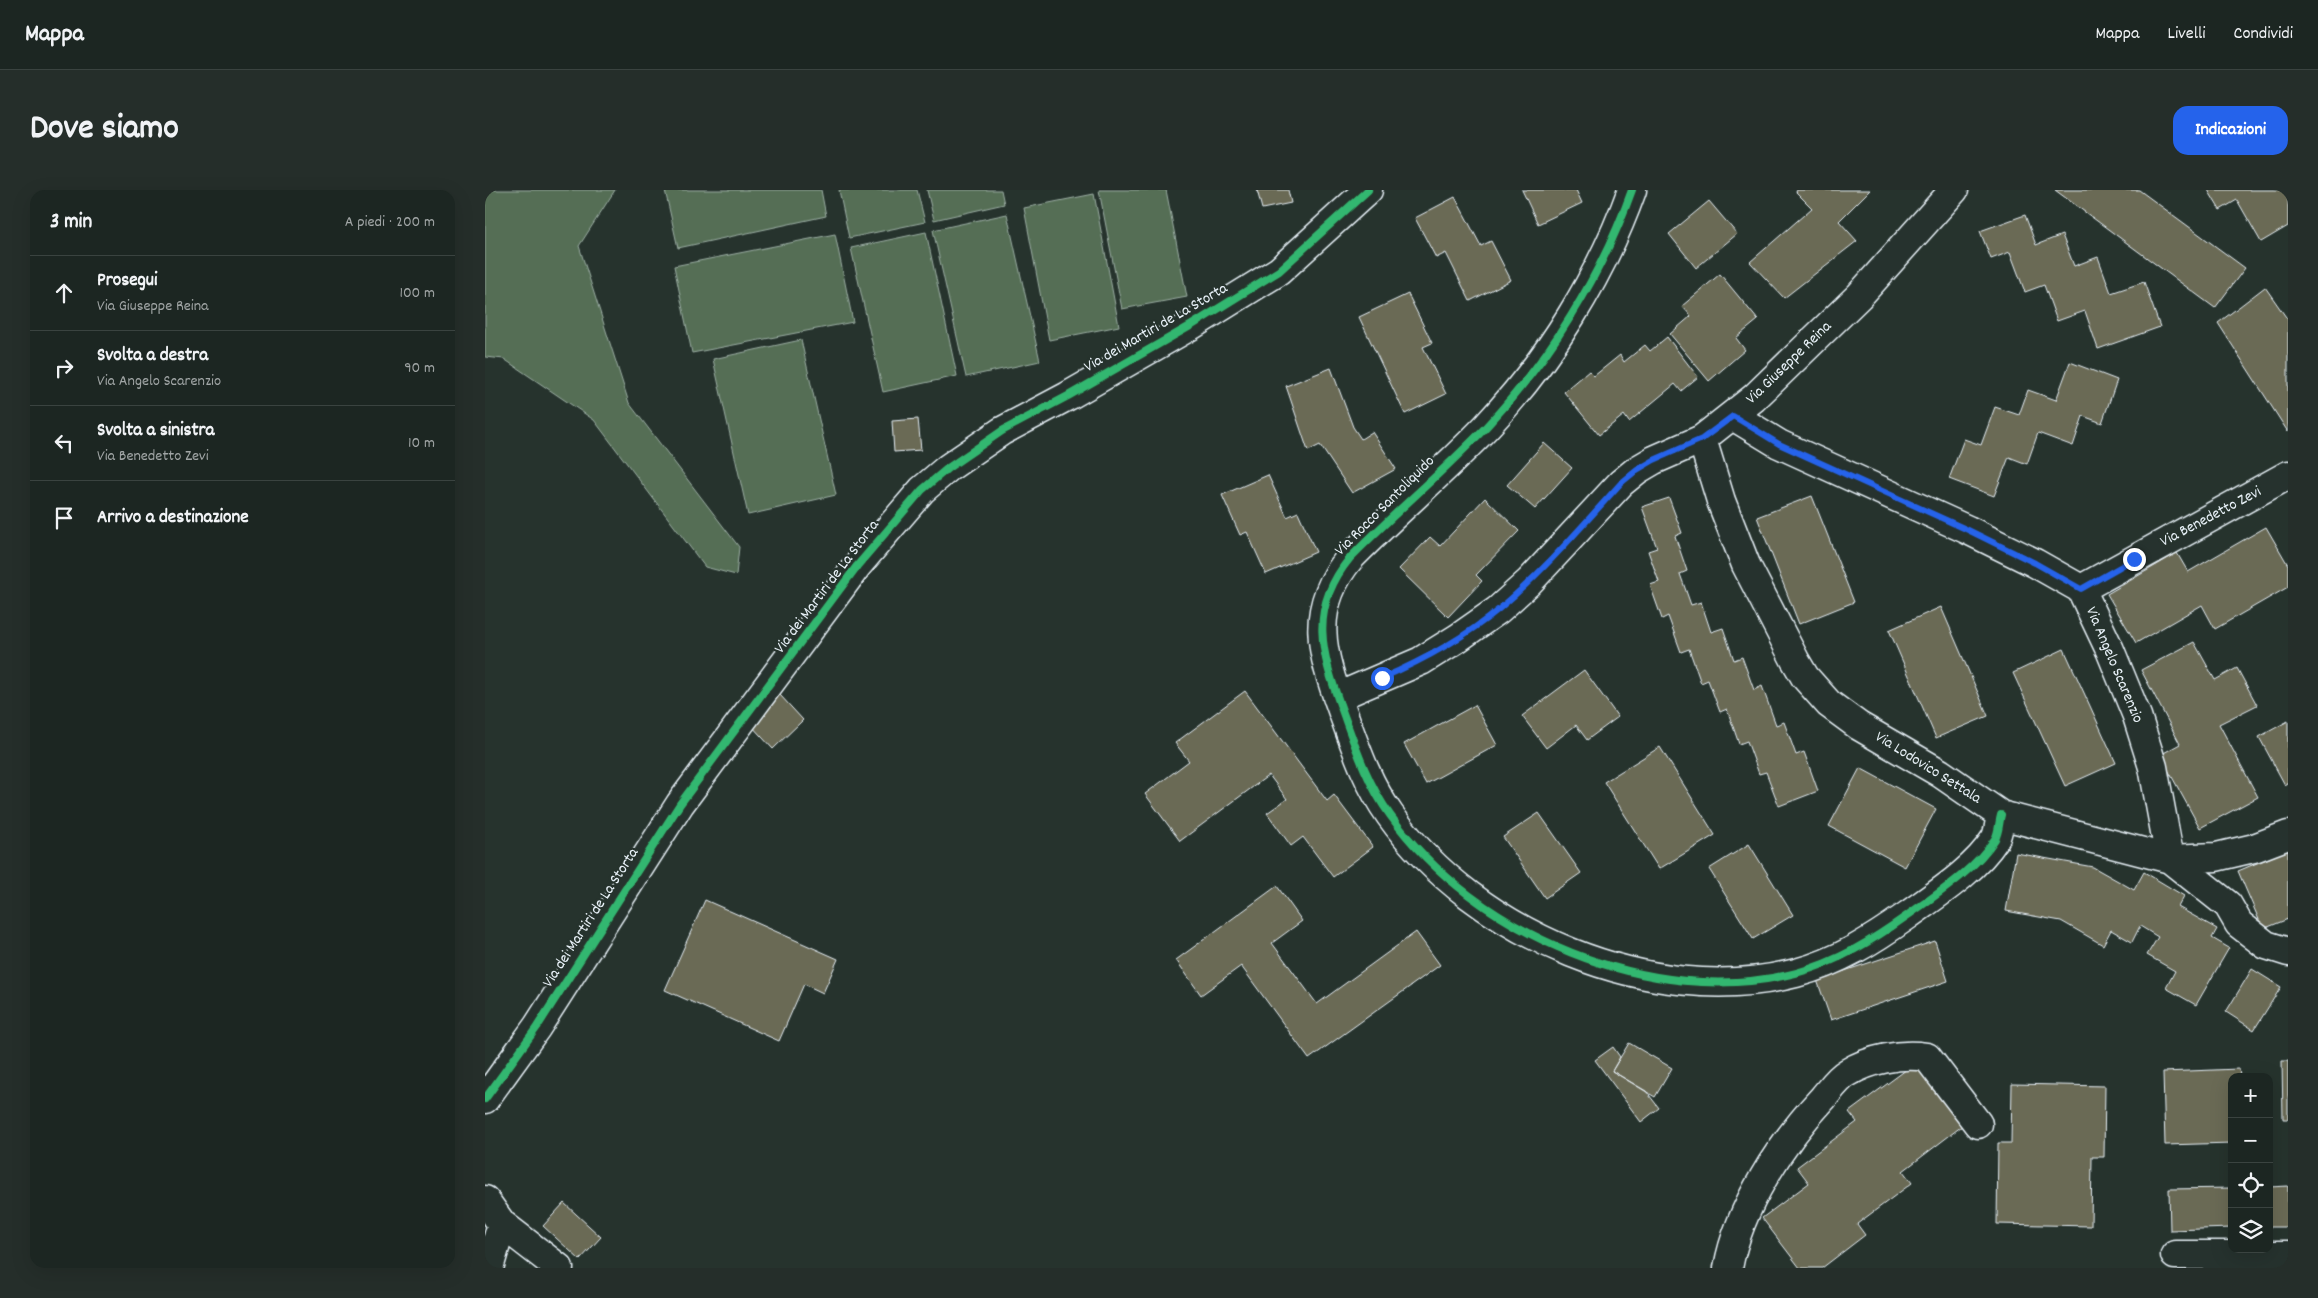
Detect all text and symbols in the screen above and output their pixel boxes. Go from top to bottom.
text: Mappa [25,18,84,52]
text: Mappa [2096,22,2140,47]
text: Livelli [2168,22,2206,47]
text: Condividi [2234,22,2293,47]
text: Dove siamo [30,105,179,155]
button: Indicazioni [2173,106,2288,155]
text: 3 min [50,208,92,238]
text: A piedi · 200 m [345,211,435,234]
text: Prosegui [97,268,157,295]
street label: Via dei Martiri de La Storta [1080,277,1233,379]
icon: ahead [50,279,78,307]
text: 100 m [399,282,435,305]
text: Via Giuseppe Reina [97,295,209,318]
street label: Via Giuseppe Reina [1741,316,1837,410]
text: Svolta a destra [97,343,208,370]
icon: right [50,354,78,382]
text: 90 m [404,357,435,380]
text: Via Angelo Scarenzio [97,370,221,393]
text: Svolta a sinistra [97,418,215,445]
icon: left [50,429,78,457]
text: 10 m [408,432,435,455]
text: Via Benedetto Zevi [97,445,209,468]
street label: Via Rocco Santoliquido [1330,451,1440,561]
street label: Via Benedetto Zevi [2156,481,2266,553]
icon: arrive [50,504,78,532]
text: Arrivo a destinazione [97,505,249,532]
street label: Via dei Martiri de La Storta [769,515,885,659]
route end [2123,548,2146,571]
street label: Via Angelo Scarenzio [2079,603,2149,727]
route start [1371,667,1394,690]
street label: Via Lodovico Settala [1870,726,1986,810]
street label: Via dei Martiri de La Storta [537,843,645,992]
map controls [2228,1073,2273,1253]
button: + [2228,1073,2273,1118]
button: − [2228,1118,2273,1163]
button: locate [2228,1163,2273,1208]
button: layers [2228,1208,2273,1253]

